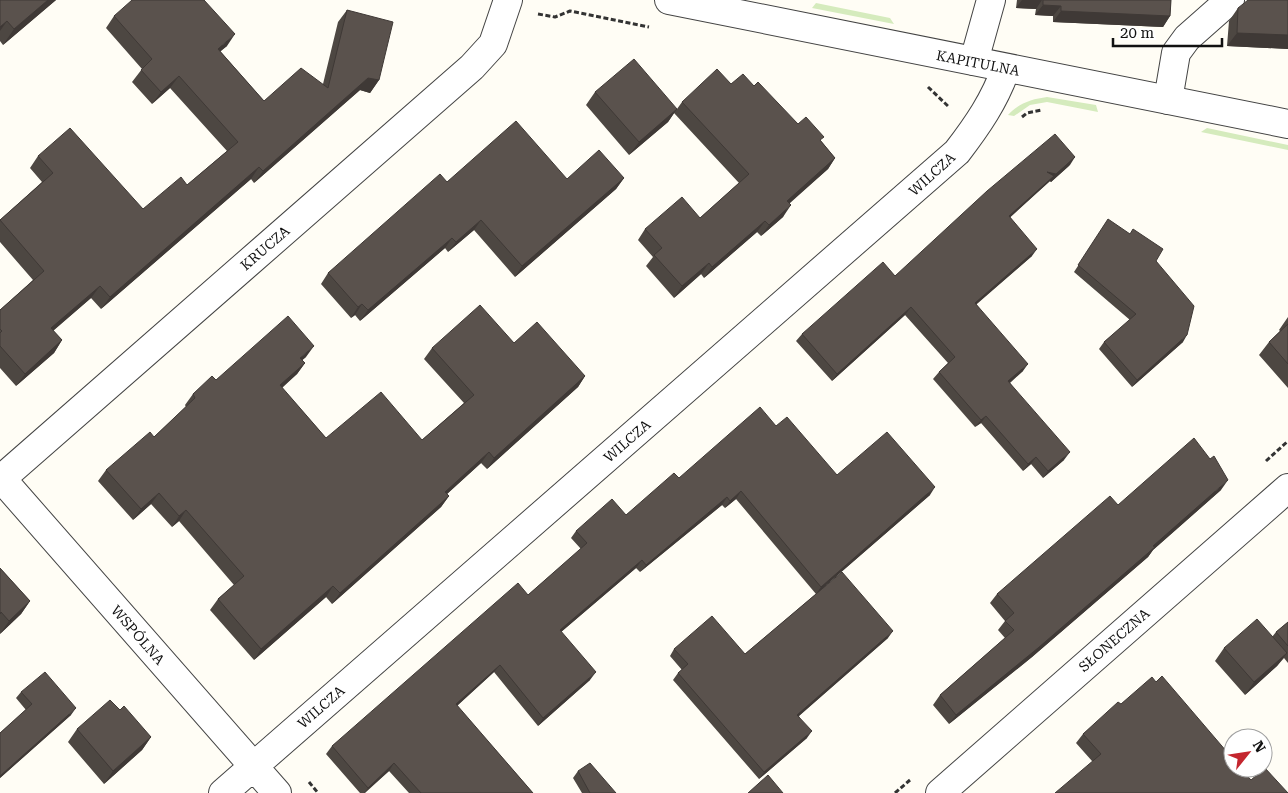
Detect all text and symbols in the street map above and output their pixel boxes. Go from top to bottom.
scale bar [1113,15,1222,47]
text: 20 m [1120,24,1155,42]
street label: KAPITULNA [935,47,1021,79]
street label: WILCZA [906,149,959,199]
street label: KRUCZA [237,222,293,274]
street label: WILCZA [600,416,654,466]
street label: WSPÓLNA [108,602,168,668]
street label: SŁONECZNA [1075,605,1153,675]
street label: WILCZA [294,682,348,732]
north arrow [1223,728,1273,778]
text: N [1250,738,1269,755]

